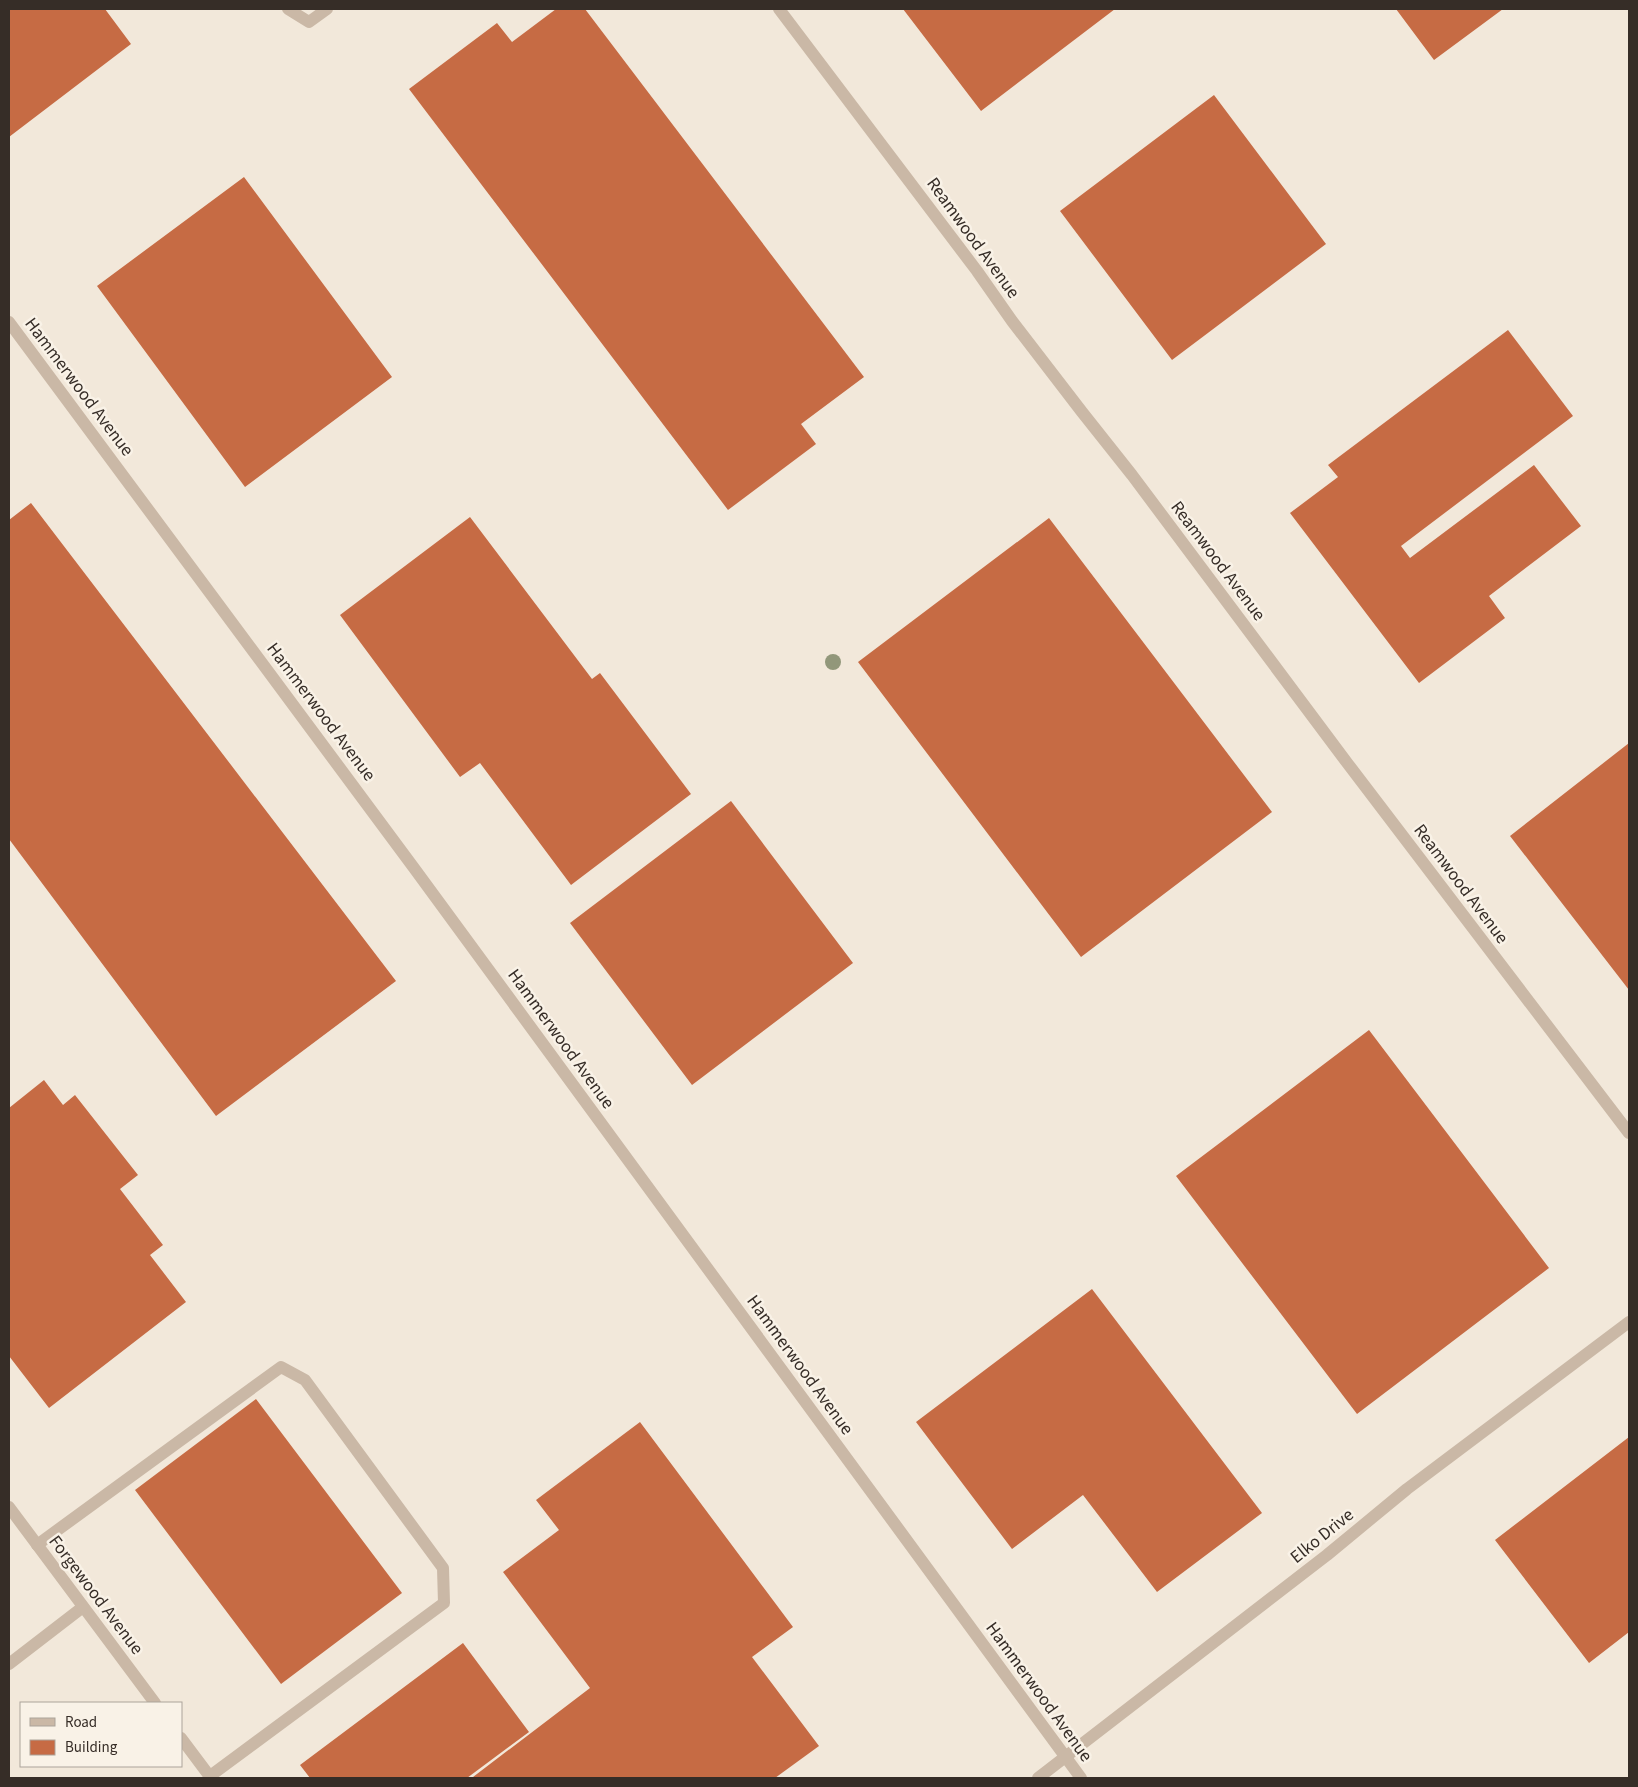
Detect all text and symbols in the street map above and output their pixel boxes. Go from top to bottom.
street label: Reamwood Avenue [921,172,1026,304]
street label: Hammerwood Avenue [19,313,139,462]
street label: Reamwood Avenue [1165,496,1271,626]
street label: Hammerwood Avenue [261,638,381,787]
street label: Reamwood Avenue [1408,819,1514,949]
street label: Hammerwood Avenue [502,964,620,1114]
street label: Hammerwood Avenue [741,1290,859,1440]
street label: Elko Drive [1285,1503,1359,1569]
street label: Forgewood Avenue [43,1530,149,1660]
street label: Hammerwood Avenue [980,1617,1098,1767]
legend [20,1702,182,1767]
text: Road [65,1712,97,1733]
text: Building [65,1737,118,1758]

